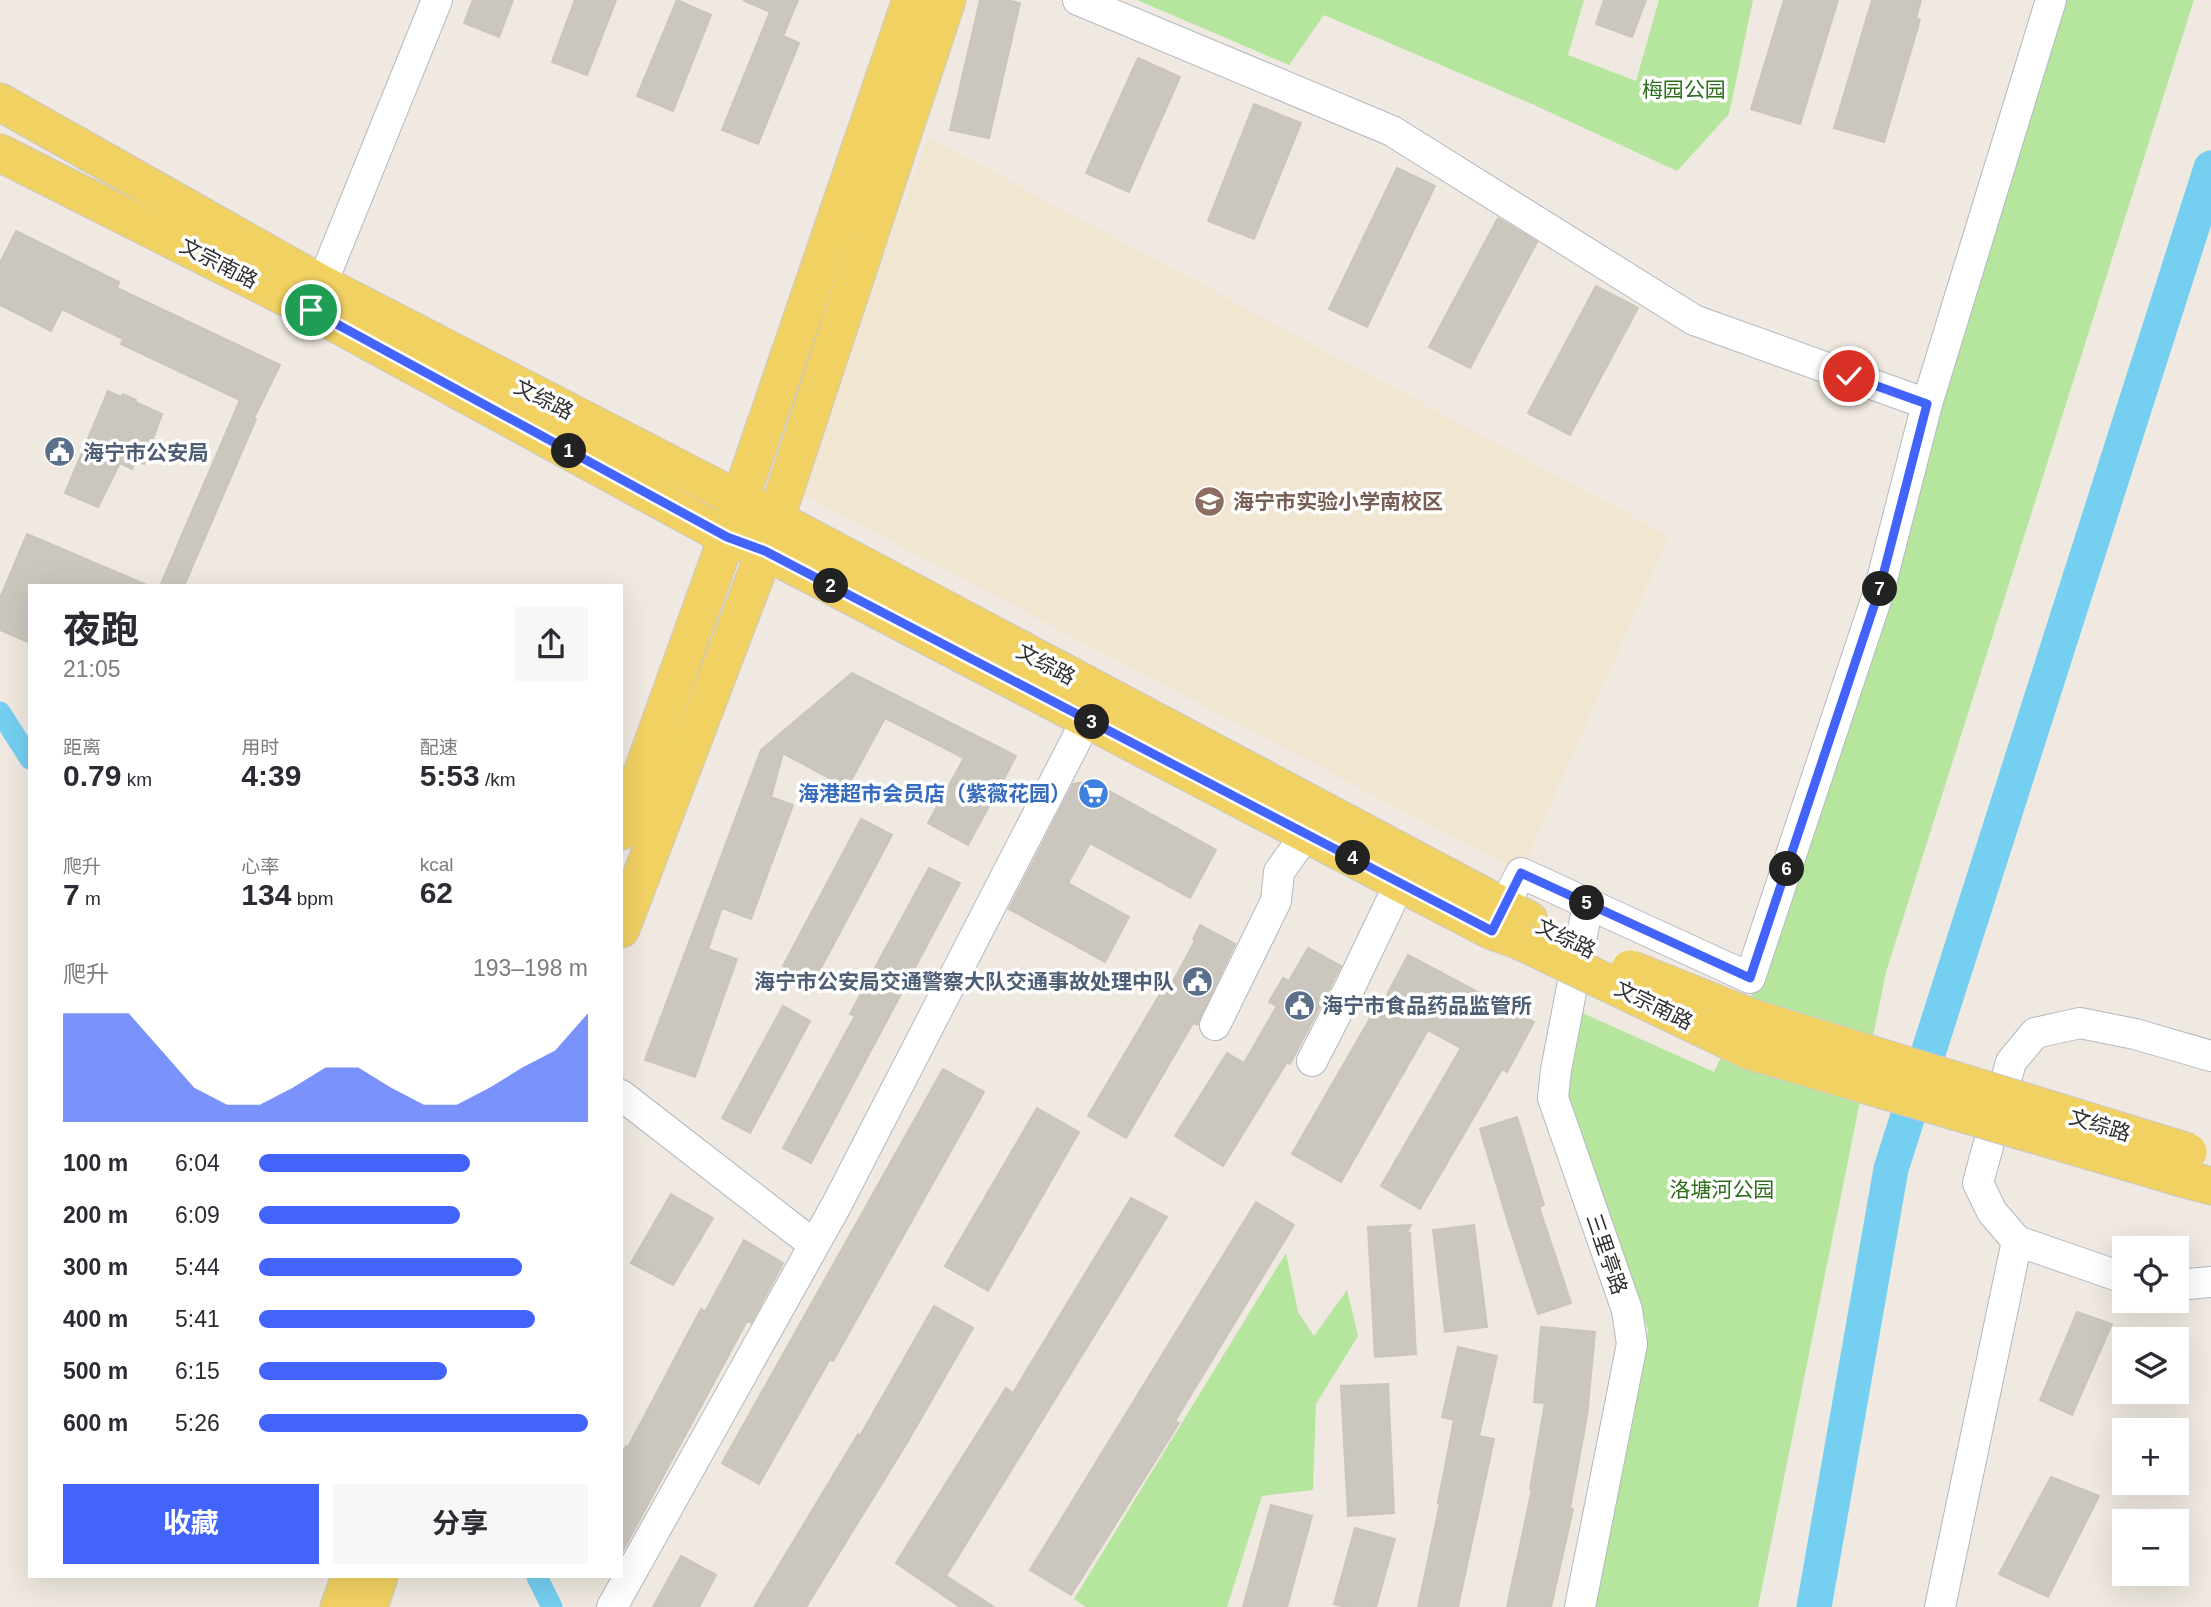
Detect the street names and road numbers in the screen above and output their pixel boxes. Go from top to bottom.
street label: 文宗南路 [176,234,262,292]
street label: 文综路 [511,374,577,424]
street label: 文综路 [1013,639,1079,689]
street label: 文综路 [1533,914,1599,962]
street label: 文宗南路 [1611,976,1697,1034]
street label: 文综路 [2067,1105,2133,1145]
street label: 三里亭路 [1582,1211,1632,1297]

